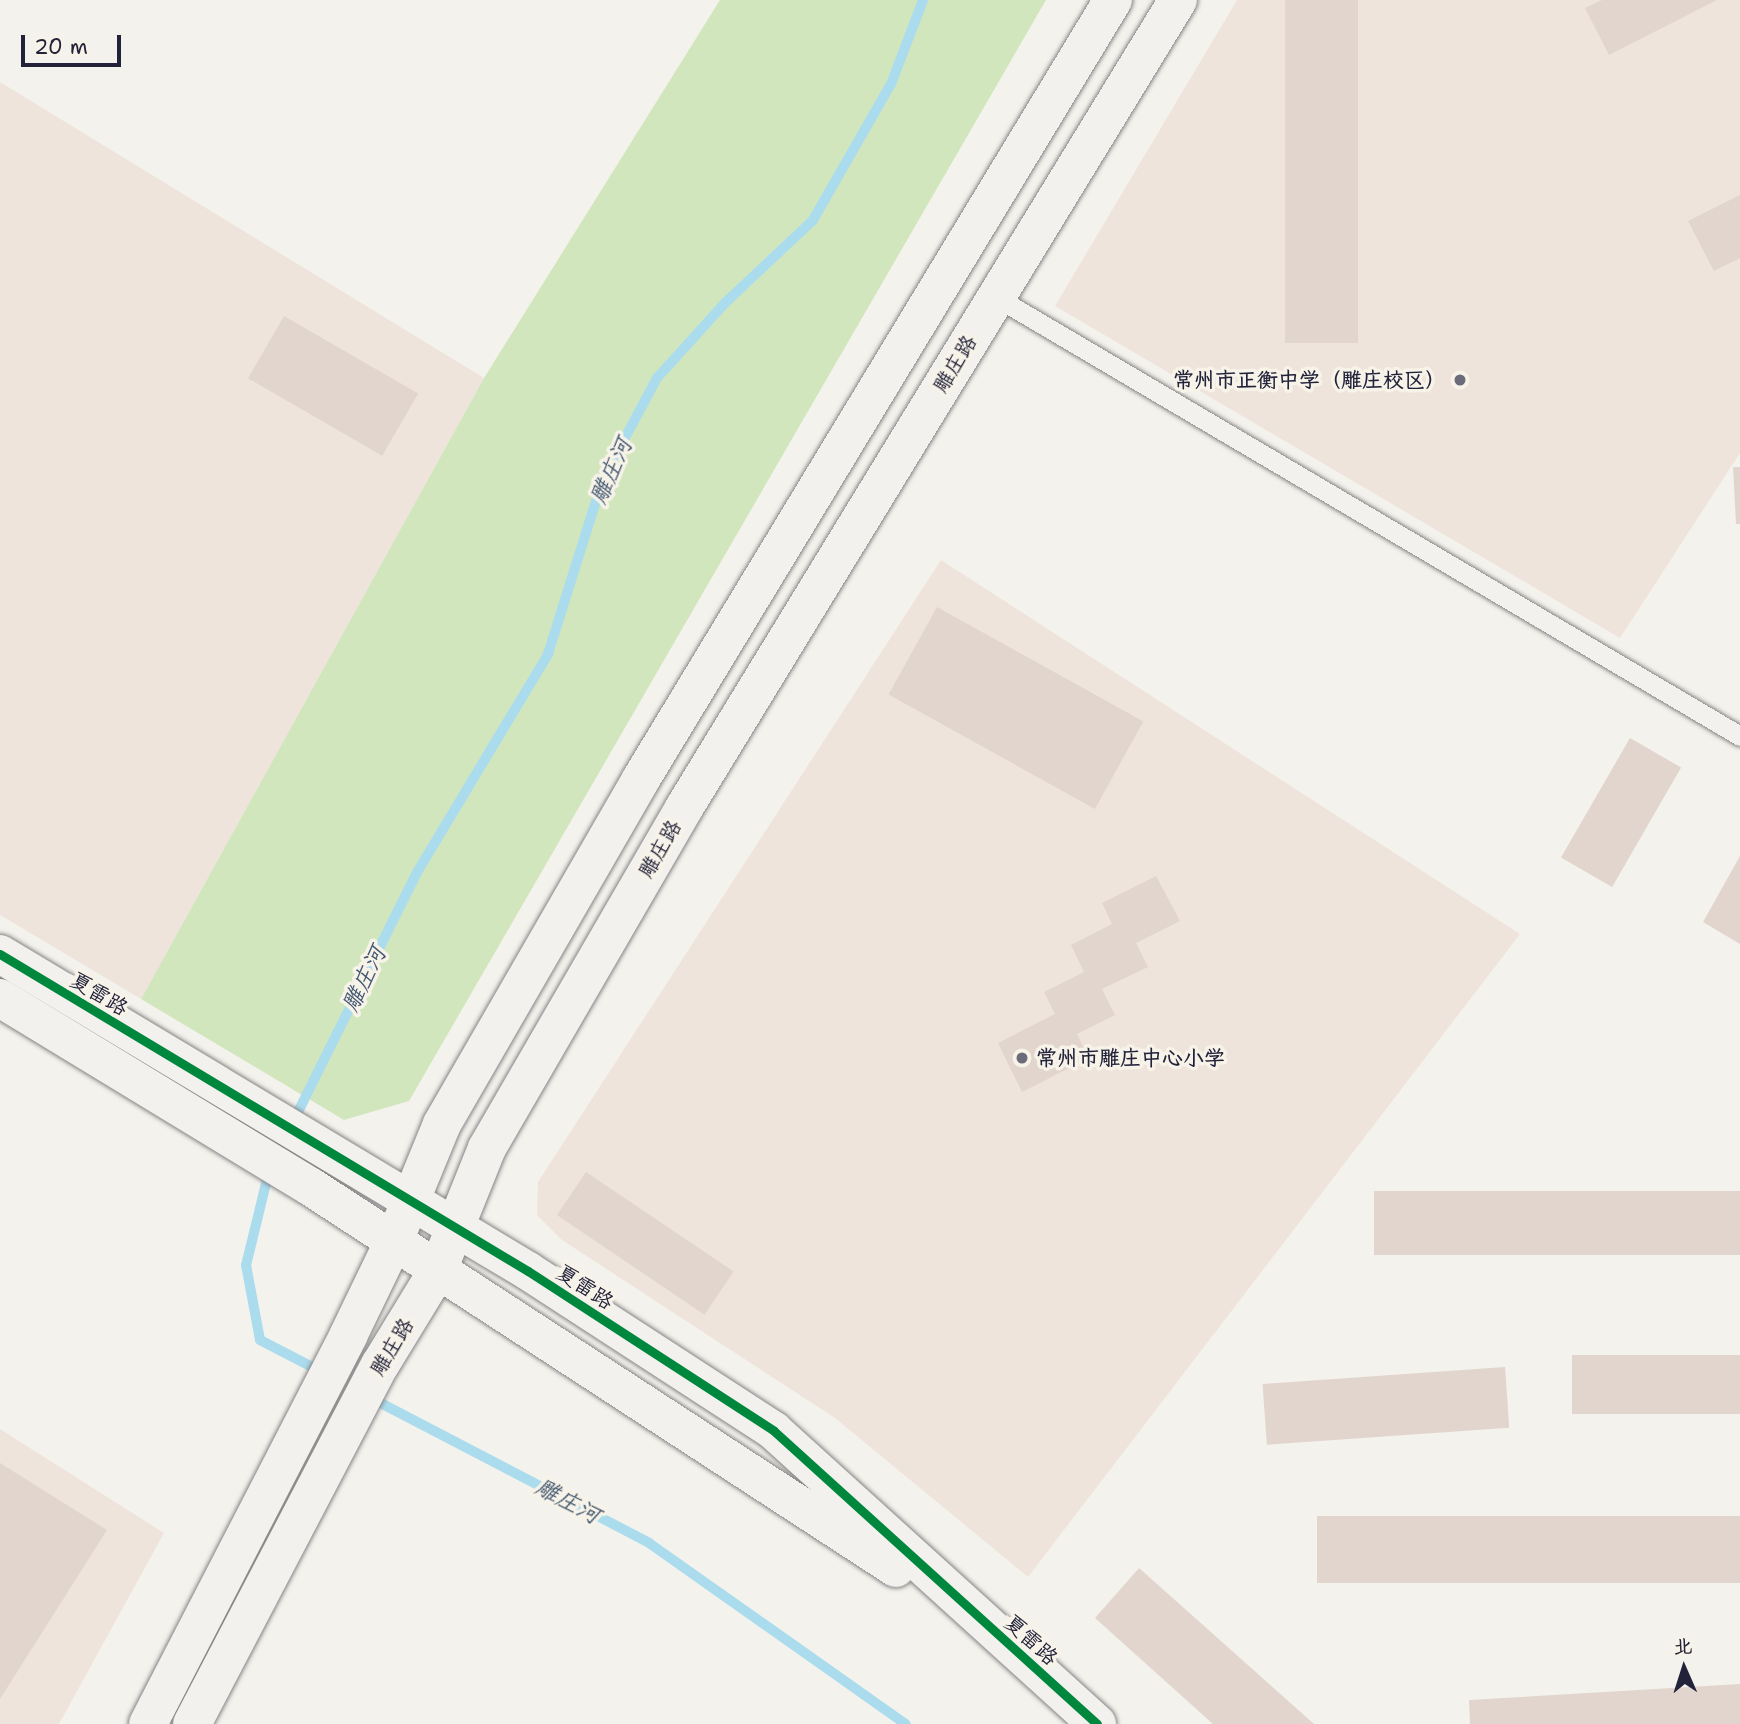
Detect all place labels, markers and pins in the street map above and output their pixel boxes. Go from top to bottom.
place label: 常州市正衡中学（雕庄校区） [1173,367,1446,393]
marker: 常州市正衡中学（雕庄校区） [1452,372,1468,388]
place label: 常州市雕庄中心小学 [1036,1045,1225,1071]
marker: 常州市雕庄中心小学 [1014,1050,1030,1066]

